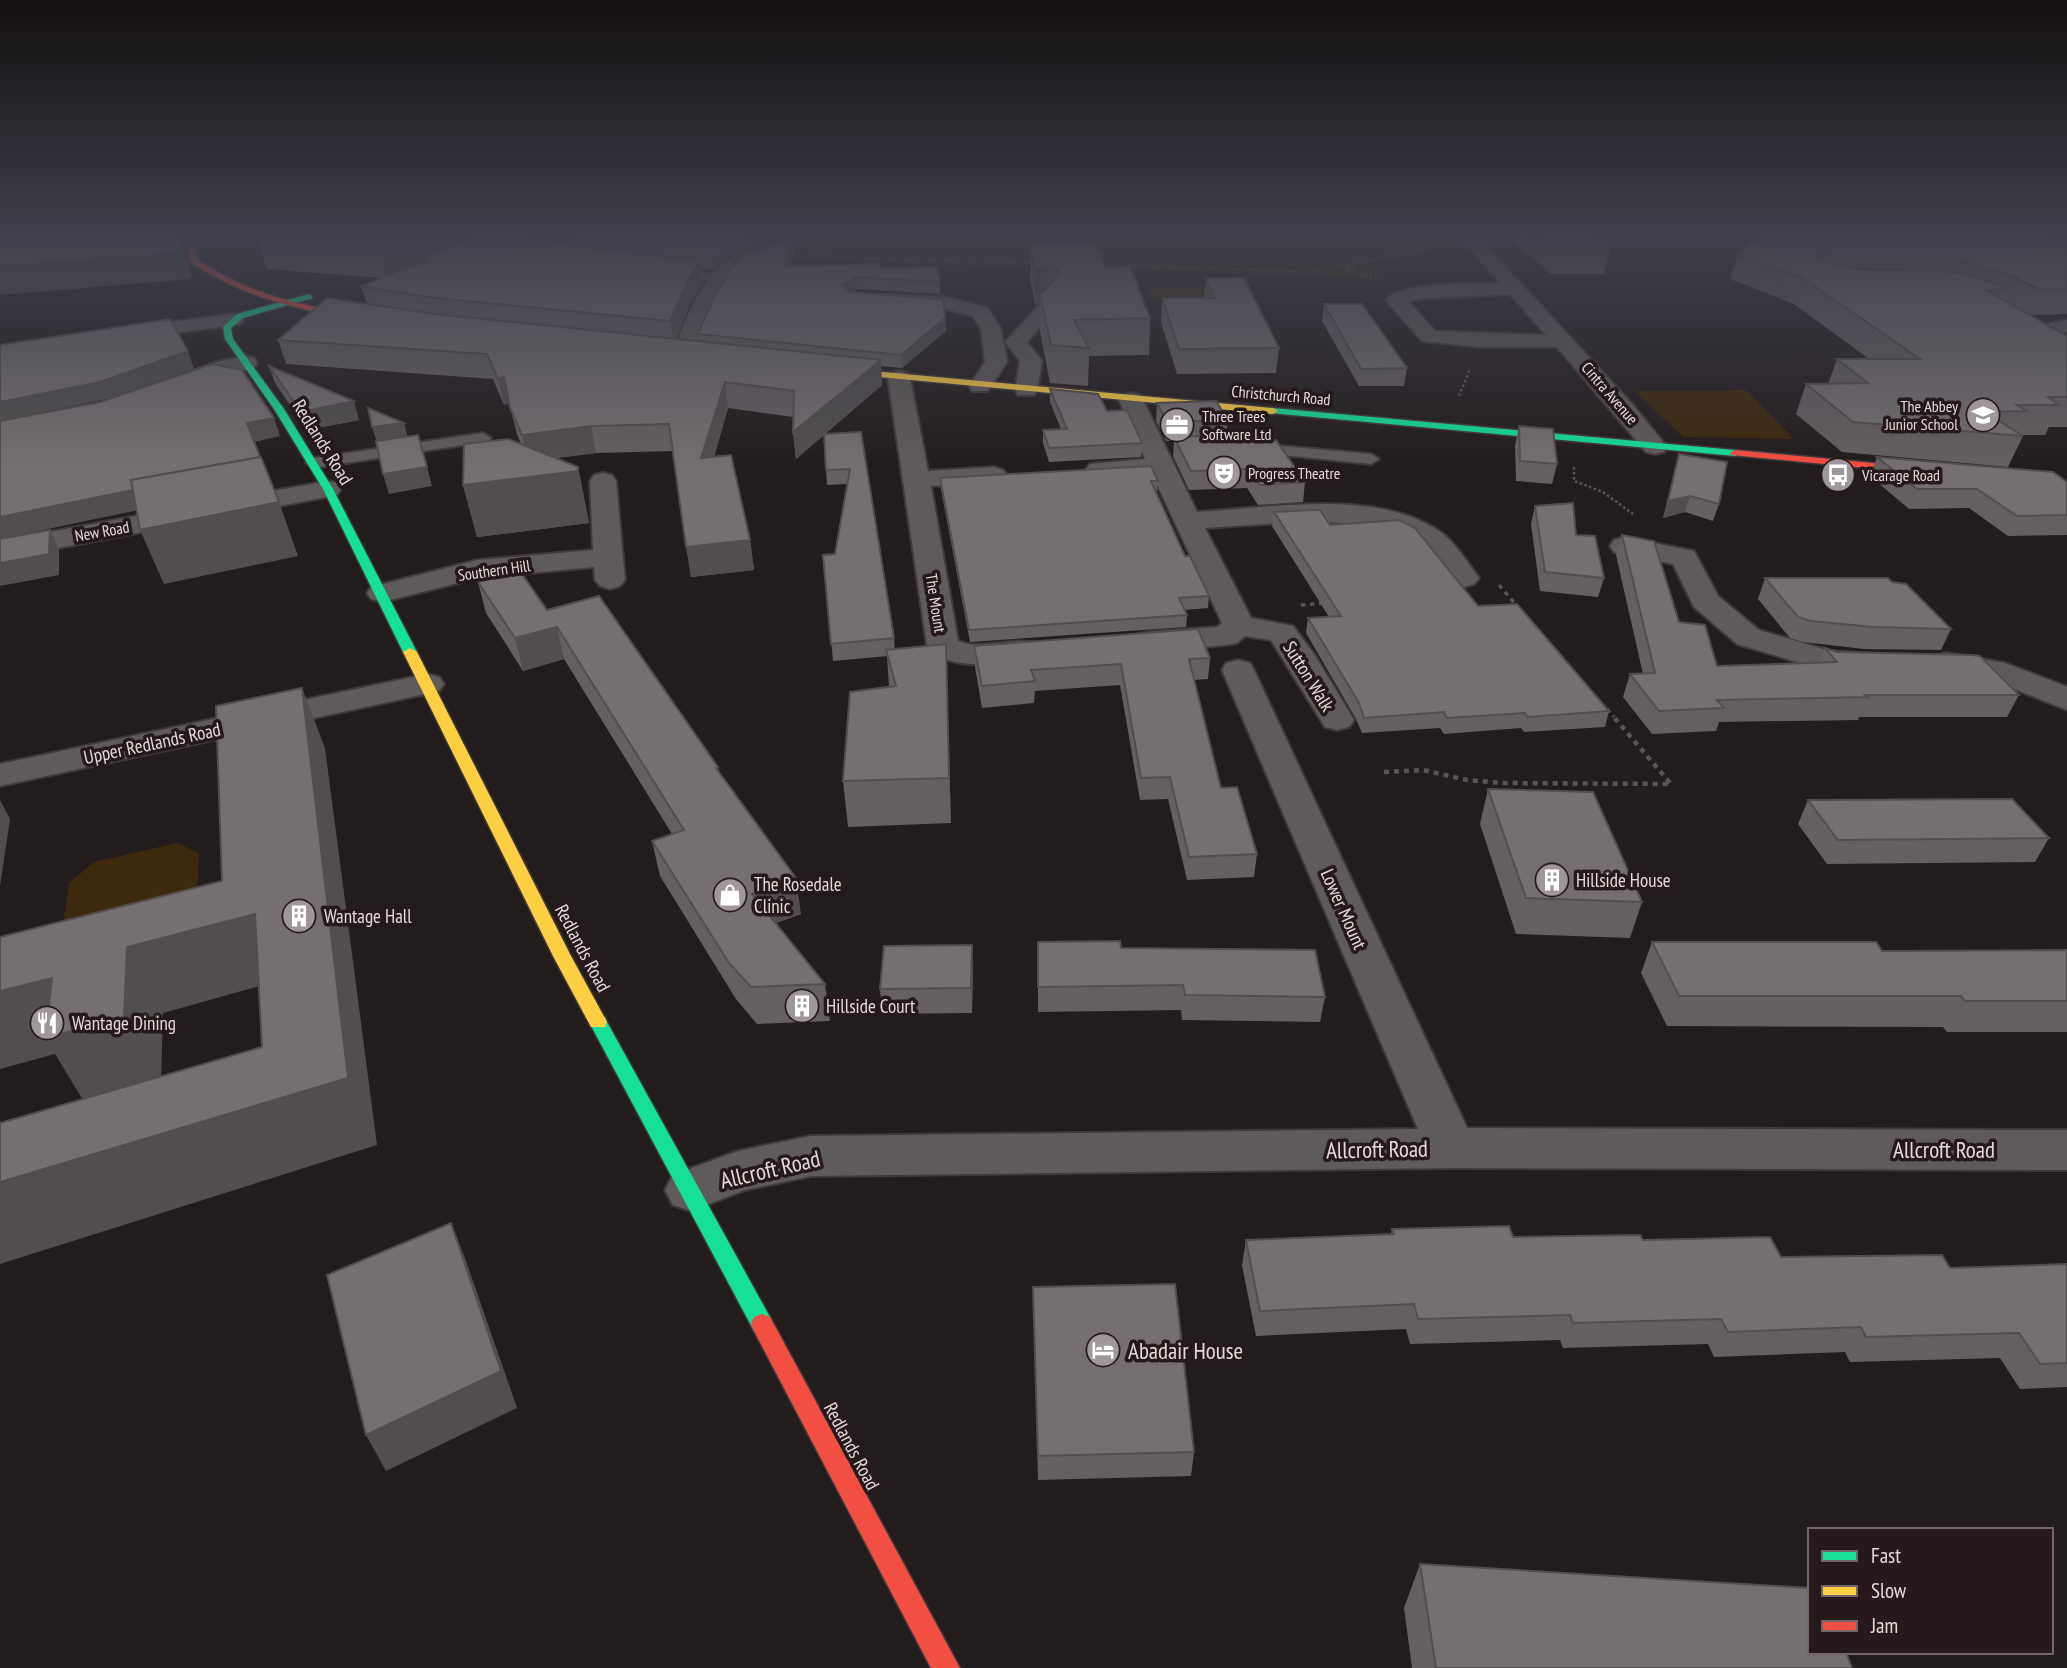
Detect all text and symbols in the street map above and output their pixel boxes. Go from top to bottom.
street label: Cintra Avenue [1577,358,1643,428]
street label: Christchurch Road [1231,381,1331,409]
street label: Redlands Road [287,395,359,489]
place label: The Abbey Junior School [1884,396,1958,434]
school or university icon: The Abbey Junior School [1964,396,2002,434]
office icon: Three Trees Software Ltd [1158,406,1196,444]
place label: Three Trees Software Ltd [1202,406,1272,444]
theatre icon: Progress Theatre [1205,454,1243,492]
bus stop icon: Vicarage Road [1819,456,1857,494]
place label: Progress Theatre [1248,463,1340,483]
place label: Vicarage Road [1861,465,1940,485]
street label: New Road [73,516,131,546]
street label: Southern Hill [456,555,532,585]
street label: The Mount [921,572,951,635]
street label: Sutton Walk [1278,636,1340,716]
street label: Upper Redlands Road [81,717,223,769]
building icon: Hillside House [1533,861,1571,899]
street label: Lower Mount [1316,865,1373,954]
place label: Hillside House [1576,868,1671,892]
place label: The Rosedale Clinic [754,872,842,918]
shop icon: The Rosedale Clinic [711,876,749,914]
building icon: Wantage Hall [280,897,318,935]
street label: Redlands Road [550,900,616,996]
place label: Wantage Hall [324,904,412,928]
building icon: Hillside Court [783,987,821,1025]
place label: Hillside Court [826,994,916,1018]
restaurant icon: Wantage Dining [28,1004,66,1042]
place label: Wantage Dining [72,1011,176,1035]
street label: Allcroft Road [1326,1134,1428,1164]
street label: Allcroft Road [1893,1135,1995,1164]
street label: Allcroft Road [717,1143,823,1195]
hotel icon: Abadair House [1084,1331,1122,1369]
place label: Abadair House [1128,1336,1243,1365]
street label: Redlands Road [819,1398,885,1494]
legend [1808,1528,2053,1654]
text: Fast [1871,1542,1901,1569]
text: Slow [1871,1577,1907,1604]
text: Jam [1870,1612,1898,1639]

